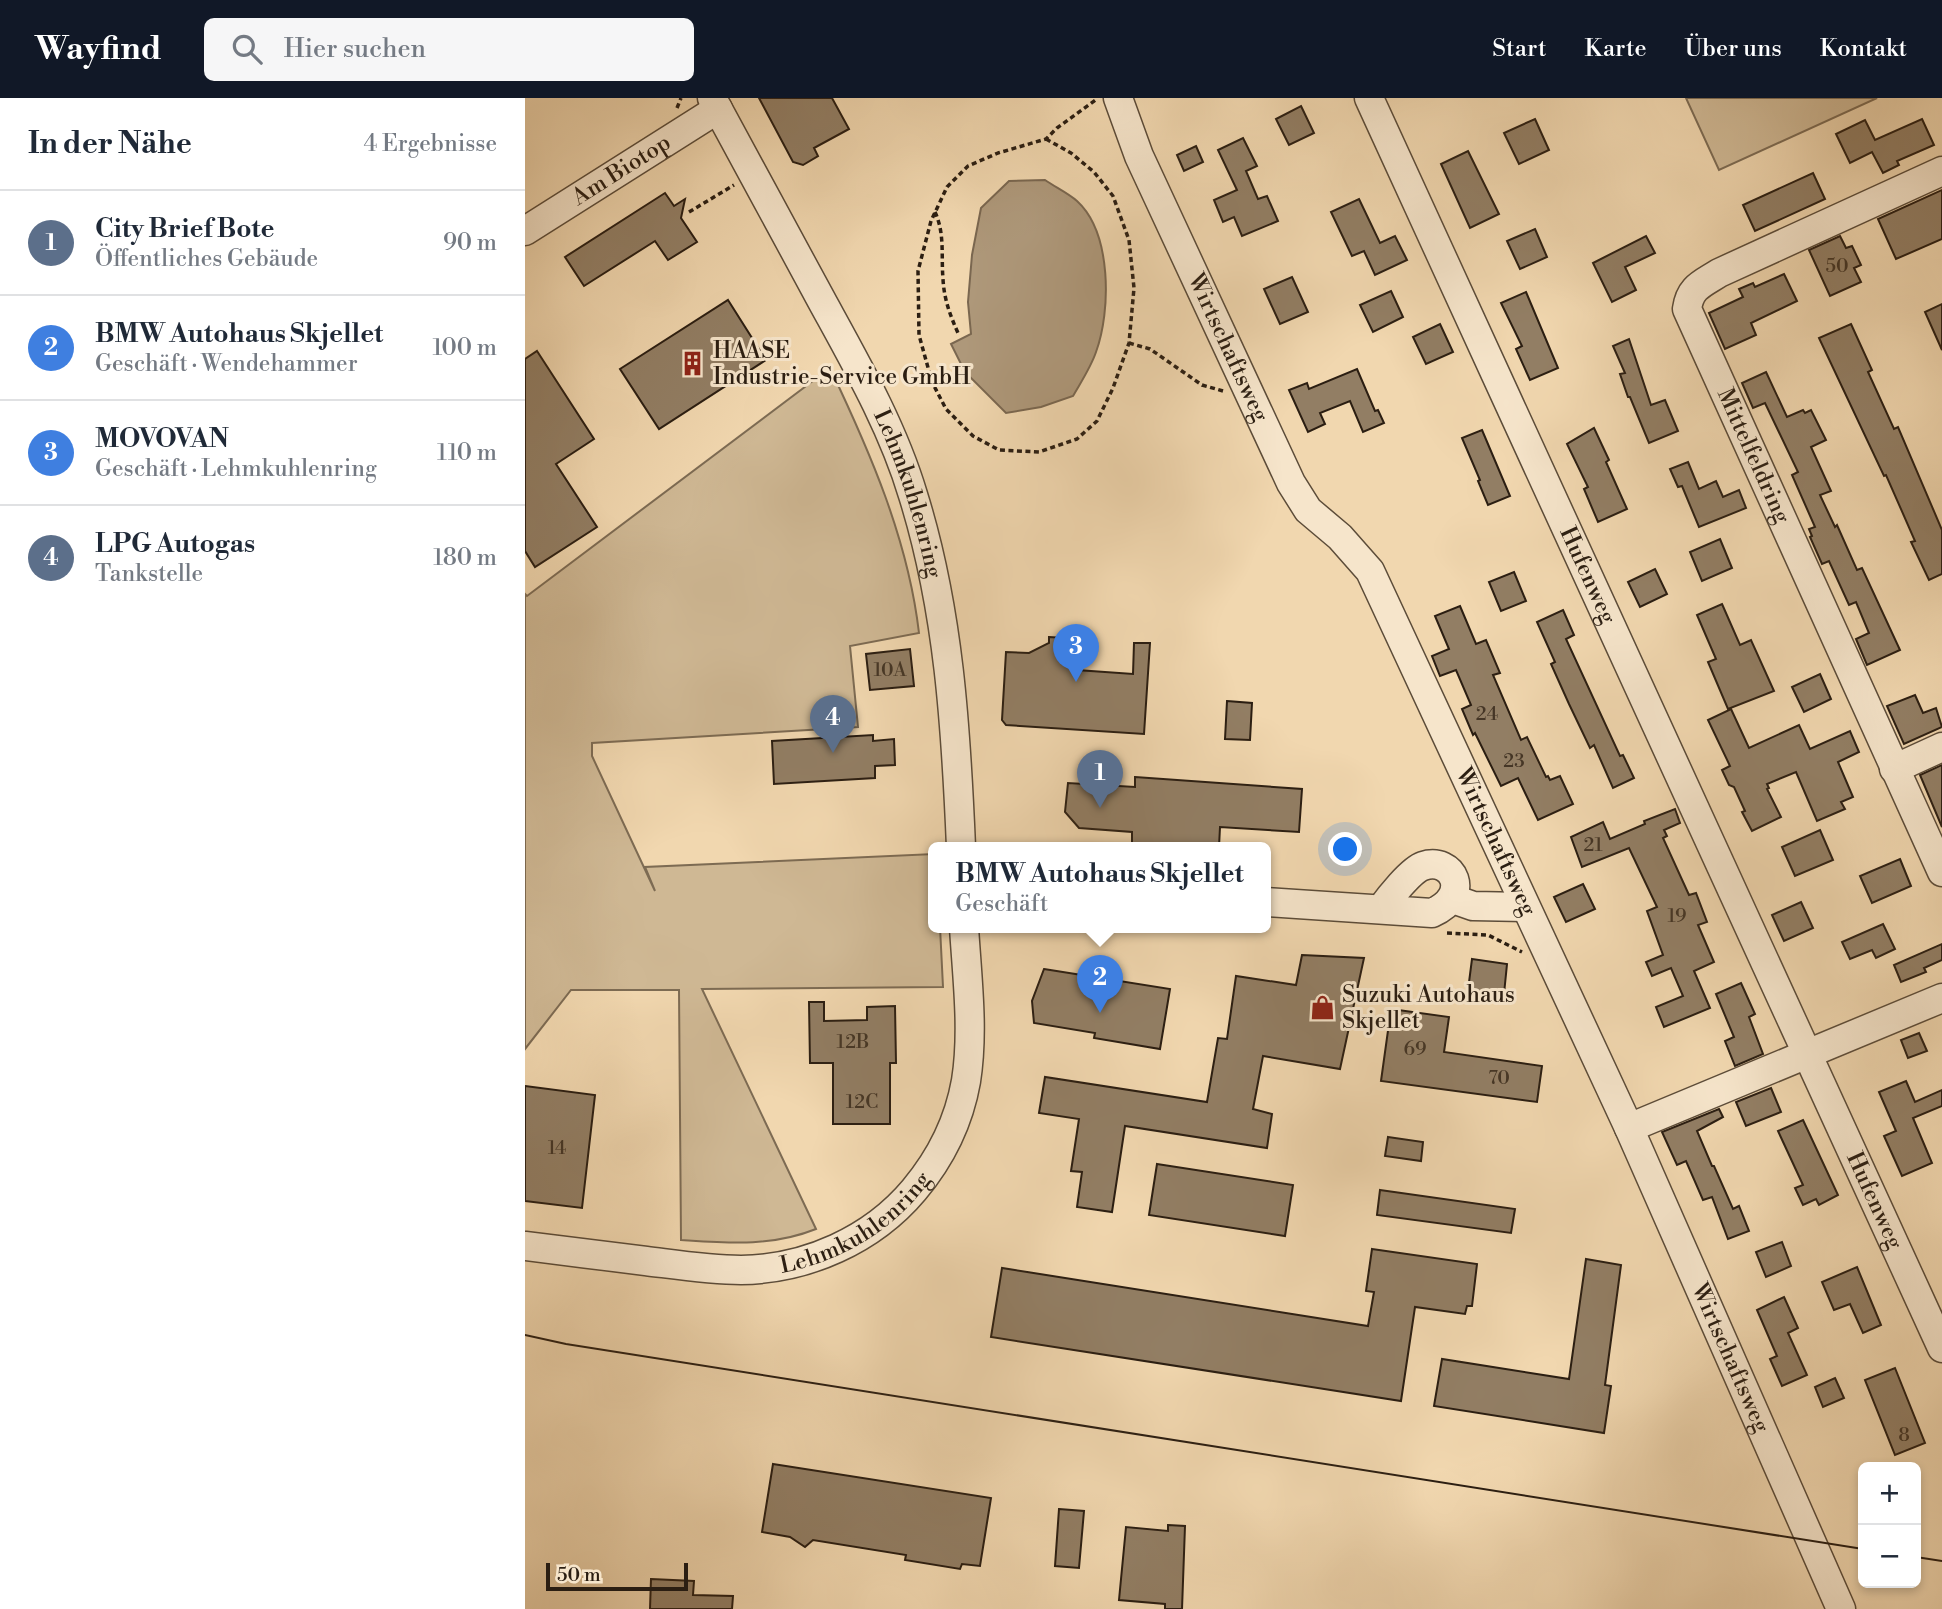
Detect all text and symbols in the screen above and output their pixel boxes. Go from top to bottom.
search box [204,18,694,81]
text: Wayfind [35,29,162,70]
icon: search [228,30,266,68]
text: Hier suchen [284,33,426,65]
text: Start [1492,34,1546,64]
text: Karte [1584,34,1647,64]
text: Über uns [1685,34,1782,64]
text: Kontakt [1820,34,1907,64]
text: In der Nähe [28,125,192,163]
street label: Am Biotop [566,129,676,212]
text: 4 Ergebnisse [364,130,497,158]
text: City Brief Bote [95,213,274,245]
text: 1 [45,229,57,257]
text: 90 m [443,229,497,257]
text: Öffentliches Gebäude [95,245,318,273]
house number: 50 [1825,254,1849,278]
street label: Wirtschaftsweg [1181,268,1275,426]
text: BMW Autohaus Skjellet [95,318,383,350]
text: 2 [44,334,58,362]
text: 100 m [432,334,497,362]
place label: HAASE Industrie-Service GmbH [713,337,971,391]
text: Geschäft · Wendehammer [95,350,358,378]
building icon: HAASE Industrie-Service GmbH [679,350,707,378]
street label: Mittelfeldring [1711,384,1796,528]
street label: Lehmkuhlenring [867,405,948,581]
text: MOVOVAN [95,423,229,455]
text: 3 [44,439,58,467]
text: 110 m [437,439,497,467]
text: Geschäft · Lehmkuhlenring [95,455,377,483]
street label: Hufenweg [1553,522,1622,628]
text: LPG Autogas [95,528,255,560]
text: 4 [43,544,59,572]
text: 180 m [433,544,497,572]
text: Tankstelle [95,560,203,588]
pin: 3 [1053,624,1099,682]
house number: 10A [873,658,908,682]
pin: 4 [810,695,856,753]
house number: 24 [1476,702,1498,726]
house number: 23 [1503,749,1525,773]
pin: 1 [1077,750,1123,808]
street label: Wirtschaftsweg [1449,762,1542,920]
your location [1328,832,1362,866]
house number: 21 [1583,833,1603,857]
popup [928,842,1271,933]
text: BMW Autohaus Skjellet [955,858,1244,890]
text: Geschäft [955,890,1048,918]
house number: 19 [1667,904,1687,928]
pin: 2 [1077,955,1123,1013]
place label: Suzuki Autohaus Skjellet [1342,981,1515,1035]
shop icon: Suzuki Autohaus Skjellet [1308,994,1336,1022]
house number: 12B [837,1030,869,1054]
house number: 69 [1403,1037,1427,1061]
house number: 70 [1488,1066,1510,1090]
house number: 12C [846,1090,878,1114]
house number: 14 [548,1136,566,1160]
street label: Hufenweg [1840,1148,1909,1254]
street label: Lehmkuhlenring [777,1166,937,1280]
street label: Wirtschaftsweg [1685,1278,1776,1437]
house number: 8 [1898,1423,1910,1447]
map controls [1858,1462,1921,1588]
button: + [1858,1462,1921,1525]
button: − [1858,1525,1921,1588]
scale bar [546,1560,688,1592]
text: 50 m [557,1563,601,1587]

